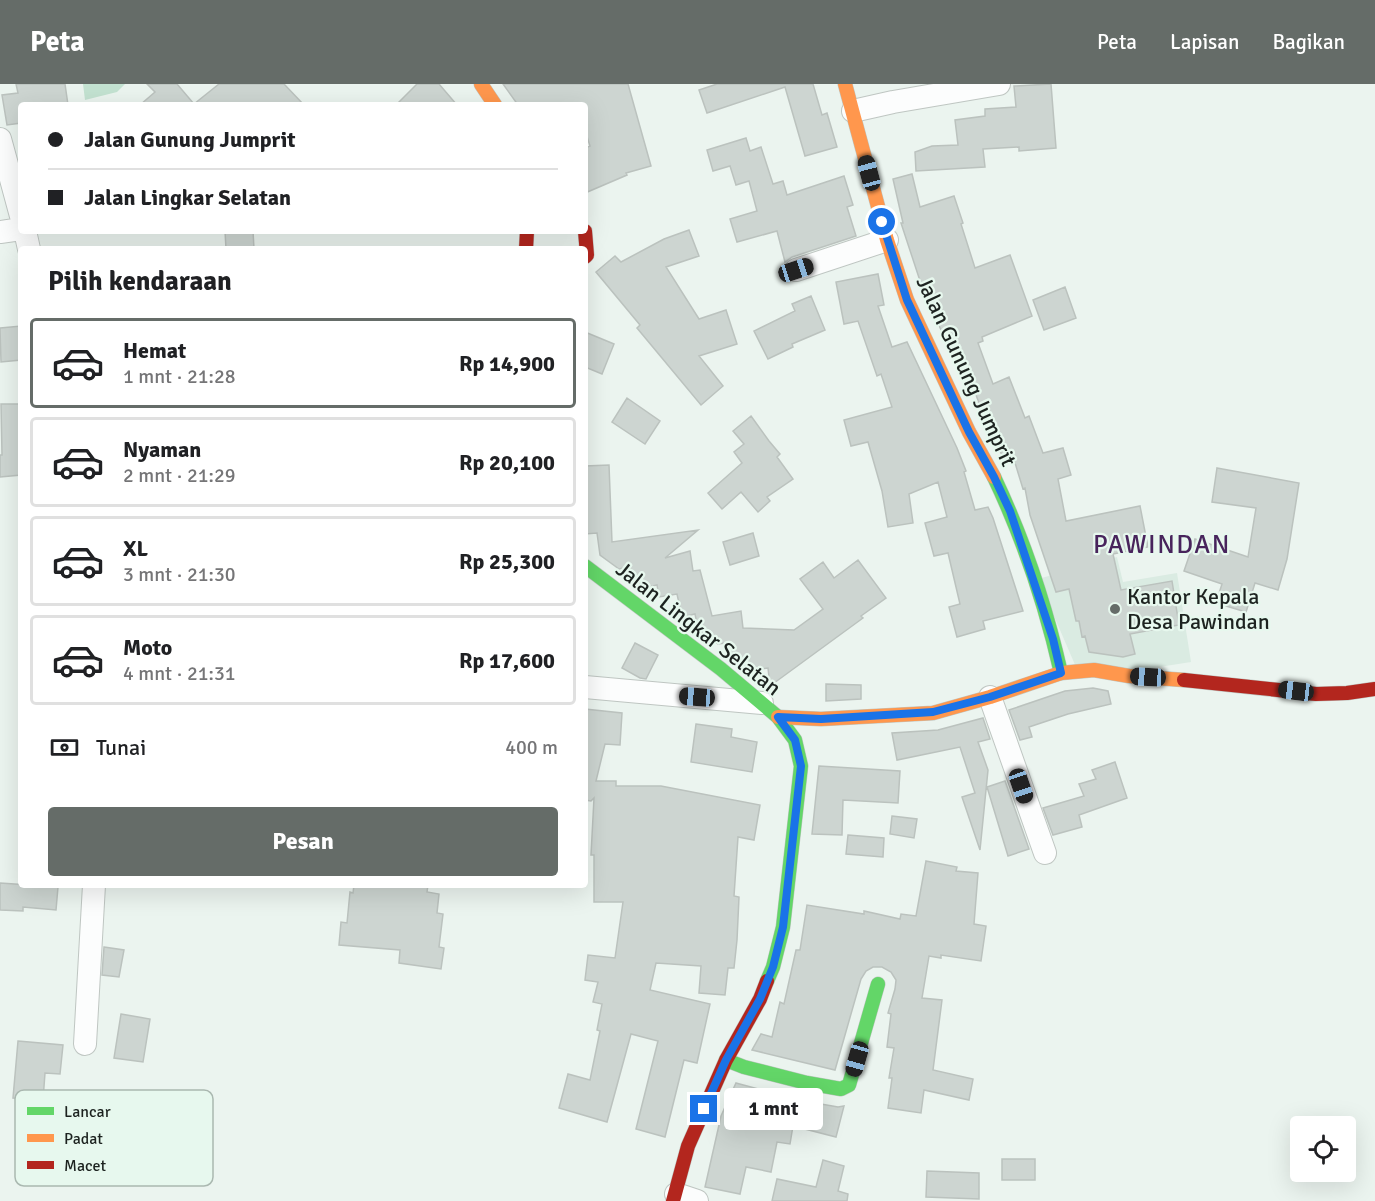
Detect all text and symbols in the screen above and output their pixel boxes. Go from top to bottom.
text: Peta [30,25,85,59]
text: Peta [1097,29,1137,55]
text: Lapisan [1170,29,1239,55]
text: Bagikan [1272,29,1345,55]
text: Jalan Gunung Jumprit [84,126,295,153]
car [856,153,882,193]
text: Jalan Lingkar Selatan [84,184,291,211]
route start [868,208,895,235]
car [776,256,816,284]
text: Pilih kendaraan [48,265,232,298]
street label: Jalan Gunung Jumprit [911,272,1023,471]
icon: car [51,336,105,390]
text: Hemat [123,337,186,364]
text: Rp 14,900 [459,350,555,377]
text: 1 mnt · 21:28 [123,364,236,389]
icon: car [51,435,105,489]
text: Nyaman [123,436,201,463]
text: Rp 20,100 [459,449,555,476]
text: 2 mnt · 21:29 [123,463,236,488]
district label: PAWINDAN [1093,529,1231,561]
icon: car [51,534,105,588]
text: XL [123,535,148,562]
text: Rp 25,300 [459,548,555,575]
street label: Jalan Lingkar Selatan [611,556,787,701]
text: 3 mnt · 21:30 [123,562,236,587]
place label: Kantor Kepala Desa Pawindan [1127,583,1270,635]
marker: Kantor Kepala Desa Pawindan [1108,602,1122,616]
icon: car [51,633,105,687]
text: Moto [123,634,172,661]
text: Rp 17,600 [459,647,555,674]
text: 4 mnt · 21:31 [123,661,236,686]
car [1130,667,1166,687]
car [1277,680,1315,702]
car [678,687,716,707]
icon: cash [48,731,81,764]
text: Tunai [96,734,146,761]
text: 400 m [505,735,558,760]
car [1007,766,1035,806]
button: Pesan [48,807,558,876]
car [843,1039,871,1079]
callout: 1 mnt [725,1088,824,1130]
legend [15,1090,213,1186]
route end [690,1095,717,1122]
text: 1 mnt [749,1096,798,1121]
text: Lancar [64,1102,111,1122]
map controls [1290,1116,1356,1182]
button: locate [1290,1116,1356,1182]
text: Padat [64,1129,103,1149]
text: Macet [64,1156,106,1176]

